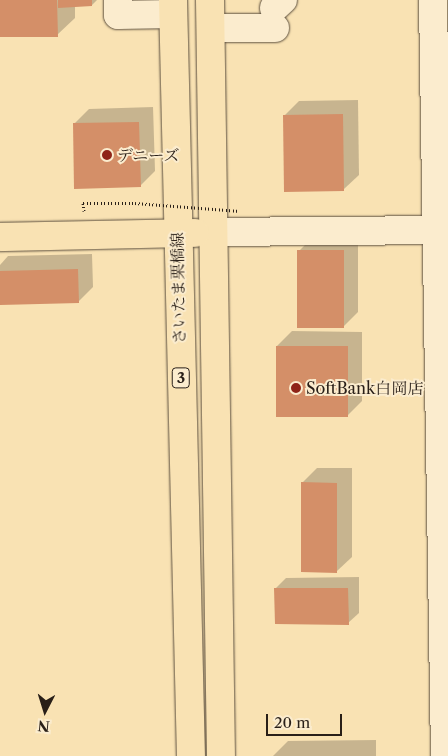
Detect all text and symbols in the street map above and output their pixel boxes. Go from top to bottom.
place label: デニーズ [117,145,181,165]
marker: デニーズ [101,149,113,161]
street label: さいたま栗橋線 [167,232,189,344]
road number: 3 [171,366,191,390]
place label: SoftBank白岡店 [306,378,423,398]
marker: SoftBank白岡店 [290,382,302,394]
north arrow [20,686,70,736]
scale bar [268,704,344,736]
text: 20 m [274,713,310,732]
text: N [37,716,51,735]

